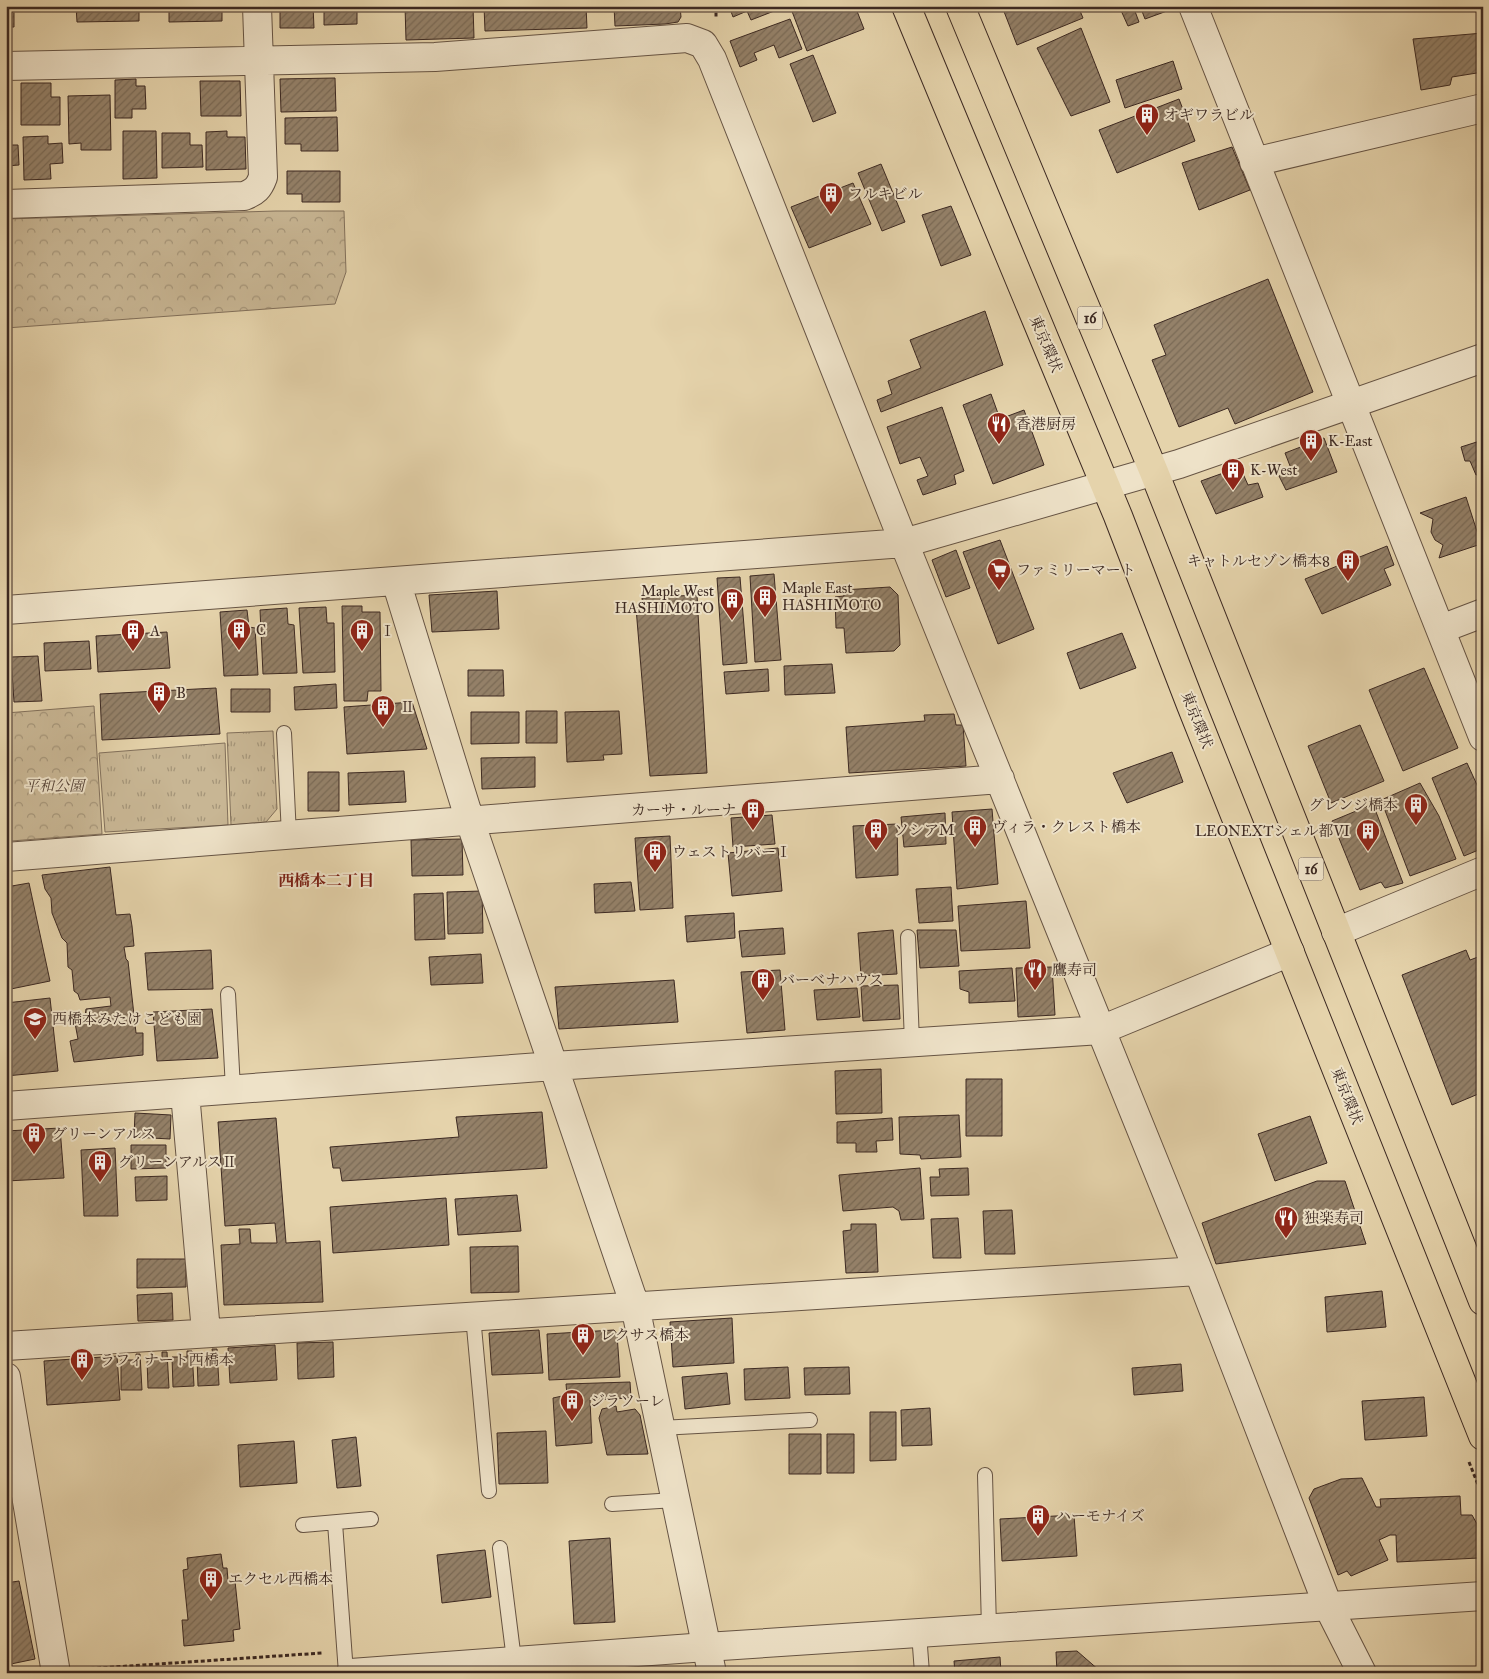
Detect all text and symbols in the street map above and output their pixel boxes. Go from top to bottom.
building icon: オギワラビル [1134,102,1160,136]
place label: オギワラビル [1164,106,1254,124]
building icon: フルキビル [818,181,844,215]
place label: フルキビル [848,185,922,203]
road number: 16 [1078,306,1102,330]
street label: 東京環状 [1026,313,1066,375]
restaurant icon: 香港厨房 [986,411,1012,445]
place label: 香港厨房 [1016,415,1076,433]
building icon: K-East [1298,428,1324,462]
place label: K-East [1328,432,1373,450]
building icon: K-West [1220,457,1246,491]
place label: K-West [1250,461,1298,479]
building icon: キャトルセゾン橋本8 [1335,548,1361,582]
place label: キャトルセゾン橋本8 [1187,552,1330,570]
supermarket icon: ファミリーマート [986,557,1012,591]
place label: ファミリーマート [1016,561,1136,579]
place label: Maple East HASHIMOTO [782,579,882,614]
place label: Maple West HASHIMOTO [614,582,715,617]
building icon: Maple East HASHIMOTO [752,584,778,618]
building icon: Maple West HASHIMOTO [719,587,745,621]
building icon: C [226,617,252,651]
building icon: A [120,618,146,652]
building icon: Ⅰ [349,618,375,652]
place label: C [256,621,266,639]
place label: A [149,622,160,640]
place label: Ⅰ [380,622,395,640]
building icon: B [146,680,172,714]
place label: B [176,684,186,702]
street label: 東京環状 [1177,689,1217,751]
building icon: Ⅱ [370,694,396,728]
place label: Ⅱ [400,698,415,716]
park label: 平和公園 [24,777,87,795]
building icon: グレンジ橋本 [1403,792,1429,826]
place label: グレンジ橋本 [1309,796,1398,814]
building icon: カーサ・ルーナ [740,797,766,831]
place label: カーサ・ルーナ [631,801,736,819]
building icon: ヴィラ・クレスト橋本 [962,814,988,848]
building icon: ソシアM [863,817,889,851]
place label: ヴィラ・クレスト橋本 [992,818,1141,836]
building icon: LEONEXTシェル都VI [1355,818,1381,852]
place label: ソシアM [894,821,954,839]
place label: LEONEXTシェル都VI [1195,822,1350,840]
building icon: ウェストリバーⅠ [642,839,668,873]
place label: ウェストリバーⅠ [672,843,791,861]
road number: 16 [1298,858,1324,881]
district label: 西橋本二丁目 [278,871,374,890]
restaurant icon: 鷹寿司 [1022,957,1048,991]
place label: 鷹寿司 [1052,961,1097,979]
building icon: バーベナハウス [750,967,776,1001]
place label: バーベナハウス [780,971,884,989]
school or university icon: 西橋本みたけこども園 [22,1006,48,1040]
place label: 西橋本みたけこども園 [52,1010,202,1028]
street label: 東京環状 [1327,1065,1367,1127]
building icon: グリーンアルス [21,1121,47,1155]
place label: グリーンアルス [52,1125,156,1143]
building icon: グリーンアルスⅡ [87,1149,113,1183]
place label: グリーンアルスⅡ [118,1153,237,1171]
restaurant icon: 独楽寿司 [1273,1205,1299,1239]
place label: 独楽寿司 [1304,1209,1364,1227]
building icon: レクサス橋本 [570,1322,596,1356]
place label: レクサス橋本 [600,1326,689,1344]
building icon: ラフィナート西橋本 [69,1347,95,1381]
place label: ラフィナート西橋本 [100,1351,234,1369]
building icon: ジラソーレ [559,1388,585,1422]
place label: ジラソーレ [590,1392,665,1410]
building icon: ハーモナイズ [1025,1503,1051,1537]
place label: ハーモナイズ [1056,1507,1145,1525]
building icon: エクセル西橋本 [198,1566,224,1600]
place label: エクセル西橋本 [228,1570,333,1588]

